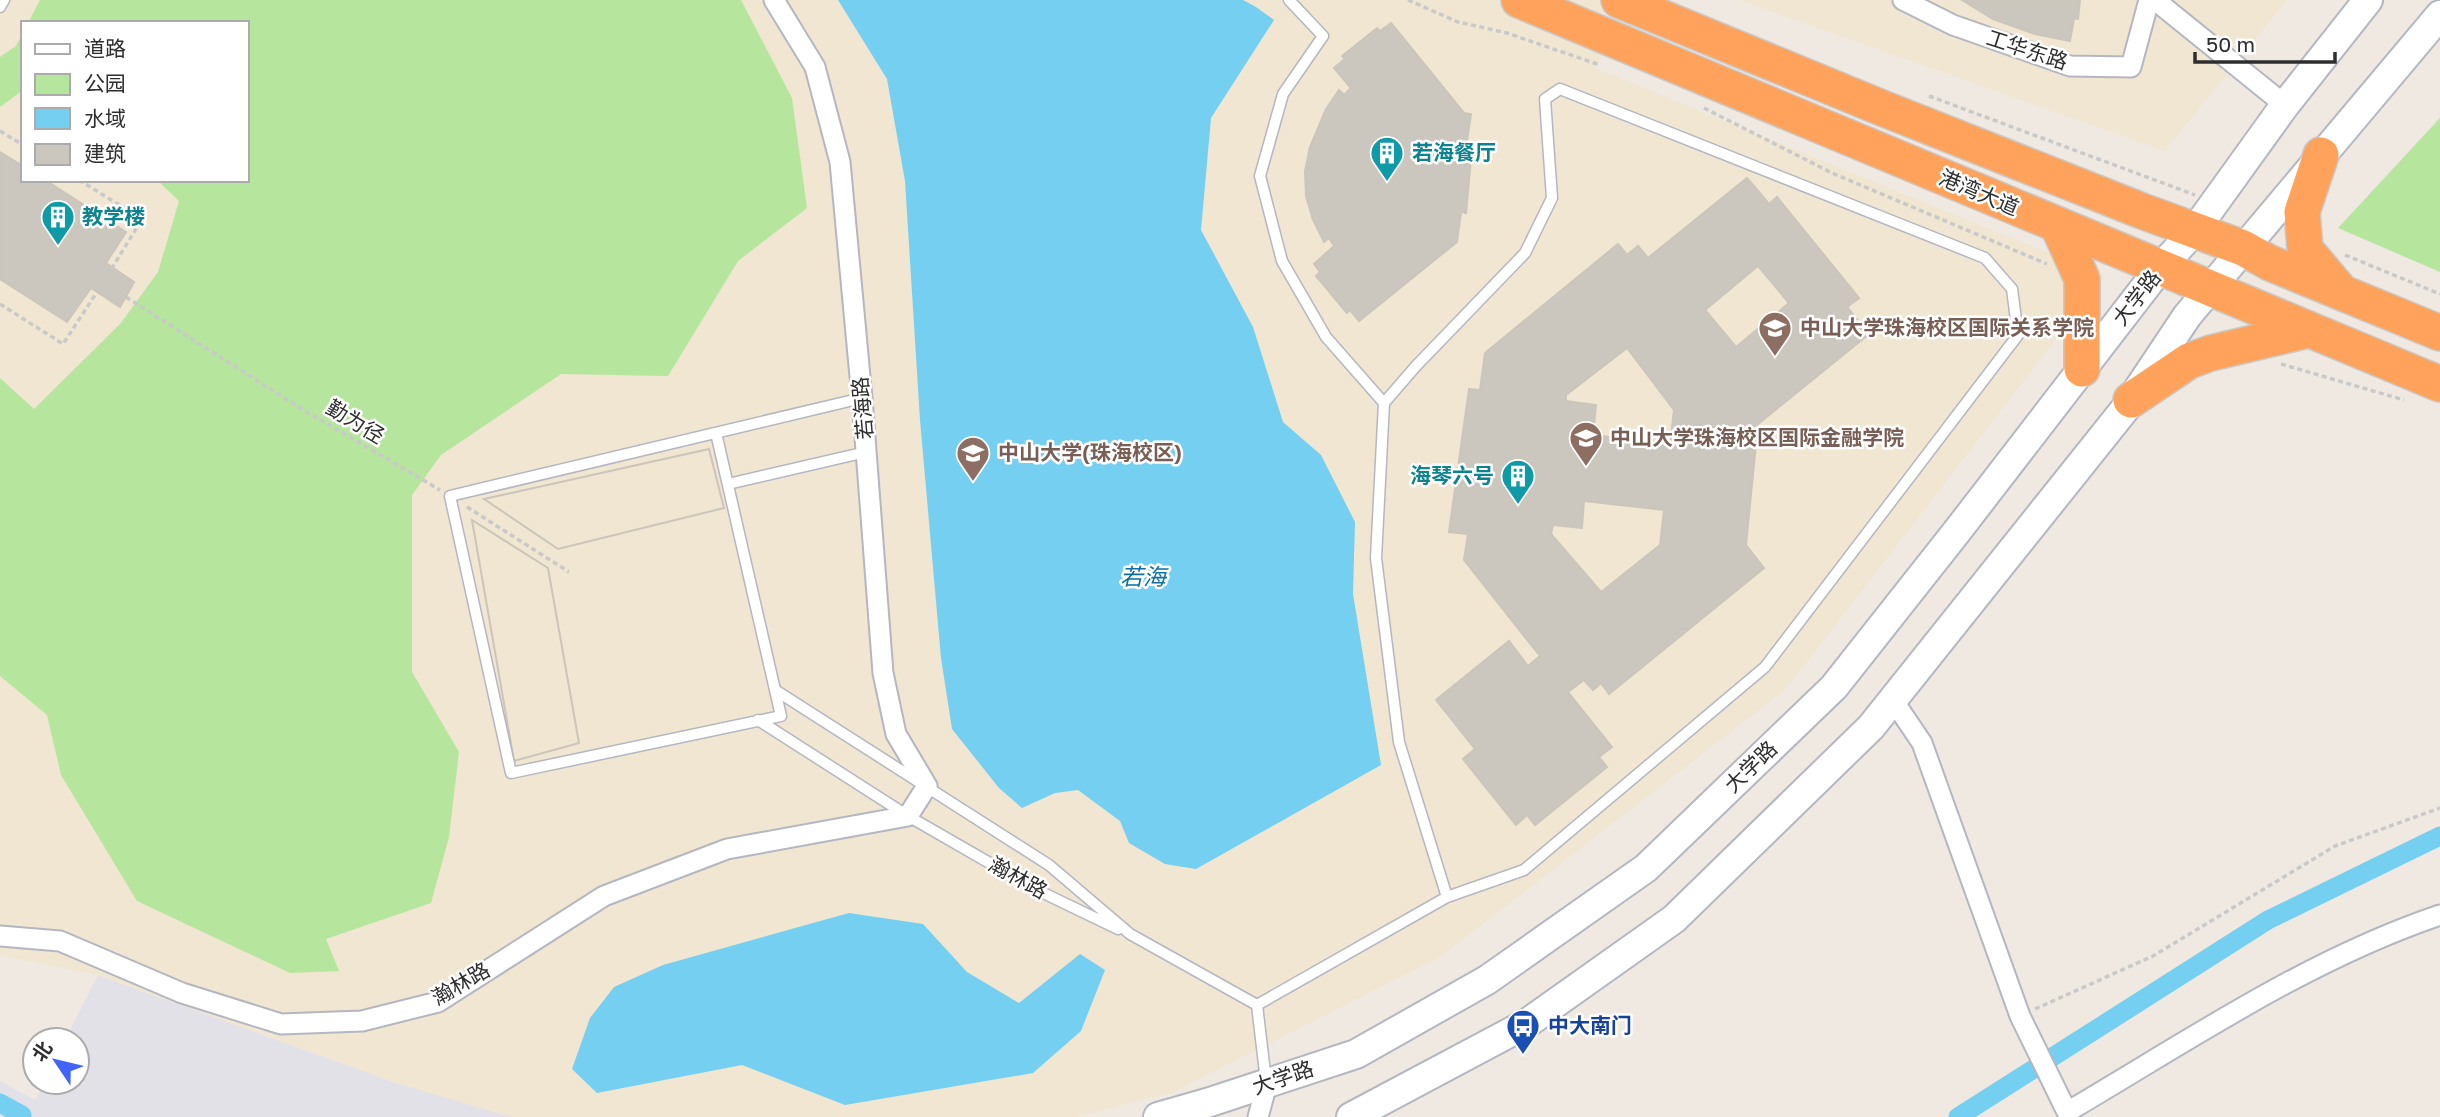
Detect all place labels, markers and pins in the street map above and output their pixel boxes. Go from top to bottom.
building icon: 若海餐厅 [1368,134,1406,183]
place label: 若海餐厅 [1412,139,1496,165]
building icon: 教学楼 [39,198,77,247]
place label: 教学楼 [82,203,145,229]
school or university icon: 中山大学珠海校区国际关系学院 [1756,309,1794,358]
place label: 中山大学珠海校区国际关系学院 [1800,314,2094,340]
school or university icon: 中山大学珠海校区国际金融学院 [1567,419,1605,468]
place label: 中山大学珠海校区国际金融学院 [1610,424,1904,450]
school or university icon: 中山大学(珠海校区) [954,434,992,483]
place label: 中山大学(珠海校区) [998,439,1182,465]
building icon: 海琴六号 [1499,457,1537,506]
place label: 海琴六号 [1410,462,1494,488]
bus stop icon: 中大南门 [1504,1007,1542,1056]
place label: 中大南门 [1548,1012,1632,1038]

